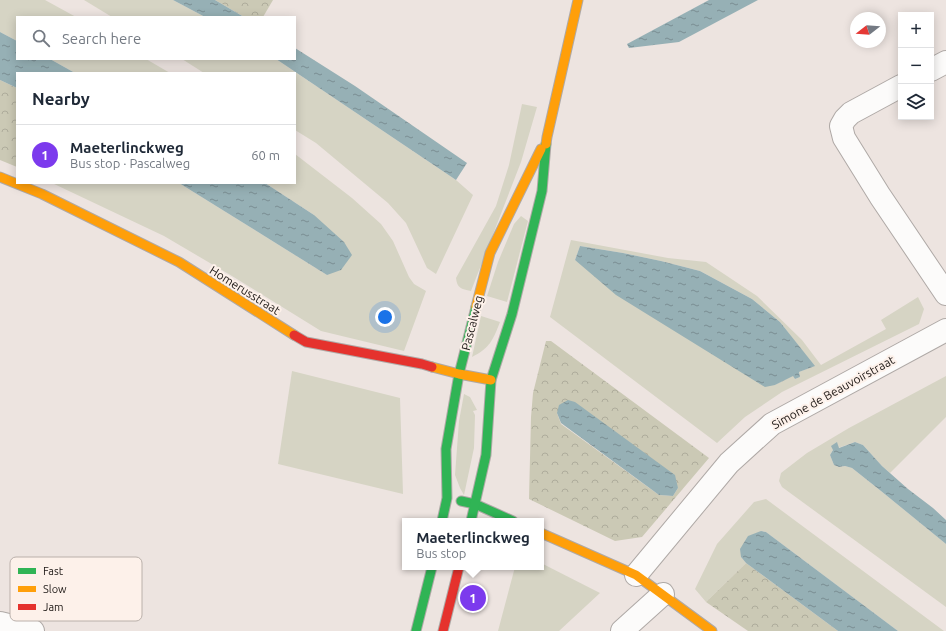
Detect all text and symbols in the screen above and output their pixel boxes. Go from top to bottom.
north arrow [850,12,886,48]
map controls [898,12,934,120]
button: + [898,12,934,48]
search box [16,16,296,60]
icon: search [30,27,52,49]
text: Search here [62,30,141,47]
button: − [898,48,934,84]
button: layers [898,84,934,120]
text: Nearby [32,89,90,108]
text: Maeterlinckweg [70,139,184,156]
text: 1 [41,148,49,162]
text: 60 m [251,148,280,162]
text: Bus stop · Pascalweg [70,156,190,170]
street label: Homerusstraat [207,263,283,317]
street label: Pascalweg [459,294,485,352]
your location [375,307,395,327]
street label: Simone de Beauvoirstraat [769,353,897,431]
popup [402,518,544,570]
text: Maeterlinckweg [416,529,530,546]
text: Bus stop [416,546,466,560]
legend [10,557,142,621]
text: Fast [43,565,64,577]
text: Slow [43,583,67,595]
pin: 1 [460,583,486,613]
text: Jam [43,601,64,613]

